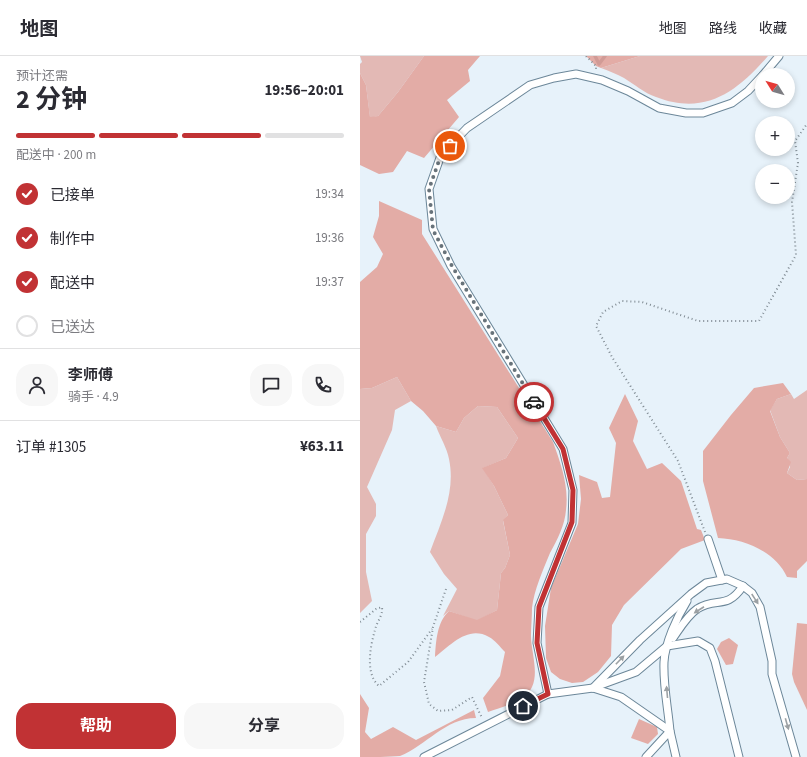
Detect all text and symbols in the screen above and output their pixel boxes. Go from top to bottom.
text: 地图 [20,16,58,43]
text: 地图 [659,19,687,39]
text: 路线 [709,19,737,39]
text: 收藏 [759,19,787,39]
text: 预计还需 [16,67,68,85]
north arrow [755,68,795,108]
map controls [755,68,795,204]
text: 19:56–20:01 [264,80,344,101]
text: 2 分钟 [16,81,87,118]
button: + [755,116,795,156]
pin [433,129,467,163]
icon: bag [439,135,461,157]
text: 配送中 · 200 m [16,146,96,164]
button: − [755,164,795,204]
icon: check [16,183,38,205]
text: 已接单 [50,185,95,206]
text: 19:34 [315,185,344,203]
icon: check [16,227,38,249]
text: 制作中 [50,229,95,250]
text: 19:36 [315,229,344,247]
icon: check [16,271,38,293]
text: 配送中 [50,273,95,294]
text: 19:37 [315,273,344,291]
text: 已送达 [50,317,95,338]
button: person [16,364,58,406]
button: chat [250,364,292,406]
button: phone [302,364,344,406]
text: 李师傅 [68,365,113,386]
courier [514,382,554,422]
text: 骑手 · 4.9 [68,388,119,406]
icon: car [523,391,545,413]
text: ¥63.11 [300,436,344,457]
text: 订单 #1305 [16,437,86,458]
one-way arrow [751,594,759,604]
one-way arrow [693,606,704,613]
one-way arrow [615,655,625,665]
one-way arrow [663,686,670,698]
pin [506,689,540,723]
icon: home [512,695,534,717]
button: 帮助 [16,703,176,749]
button: 分享 [184,703,344,749]
one-way arrow [784,719,790,731]

